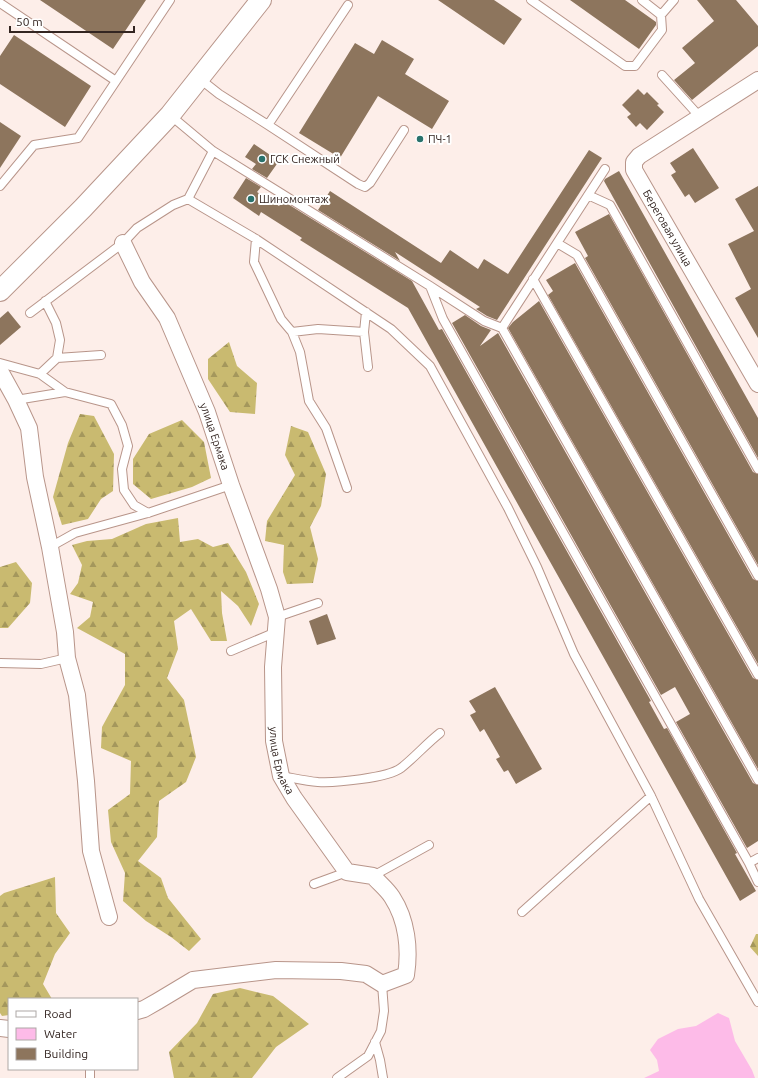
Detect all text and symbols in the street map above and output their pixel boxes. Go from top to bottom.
scale bar [10,8,134,34]
text: 50 m [16,15,43,28]
place label: ПЧ-1 [428,133,452,145]
marker: ПЧ-1 [415,134,425,144]
place label: ГСК Снежный [270,153,340,165]
marker: ГСК Снежный [257,154,267,164]
street label: Береговая улица [641,188,694,268]
place label: Шиномонтаж [259,193,329,205]
marker: Шиномонтаж [246,194,256,204]
street label: улица Ермака [198,401,232,472]
street label: улица Ермака [268,727,296,796]
legend [8,998,138,1070]
text: Road [44,1007,72,1020]
text: Water [44,1027,77,1040]
text: Building [44,1047,88,1060]

